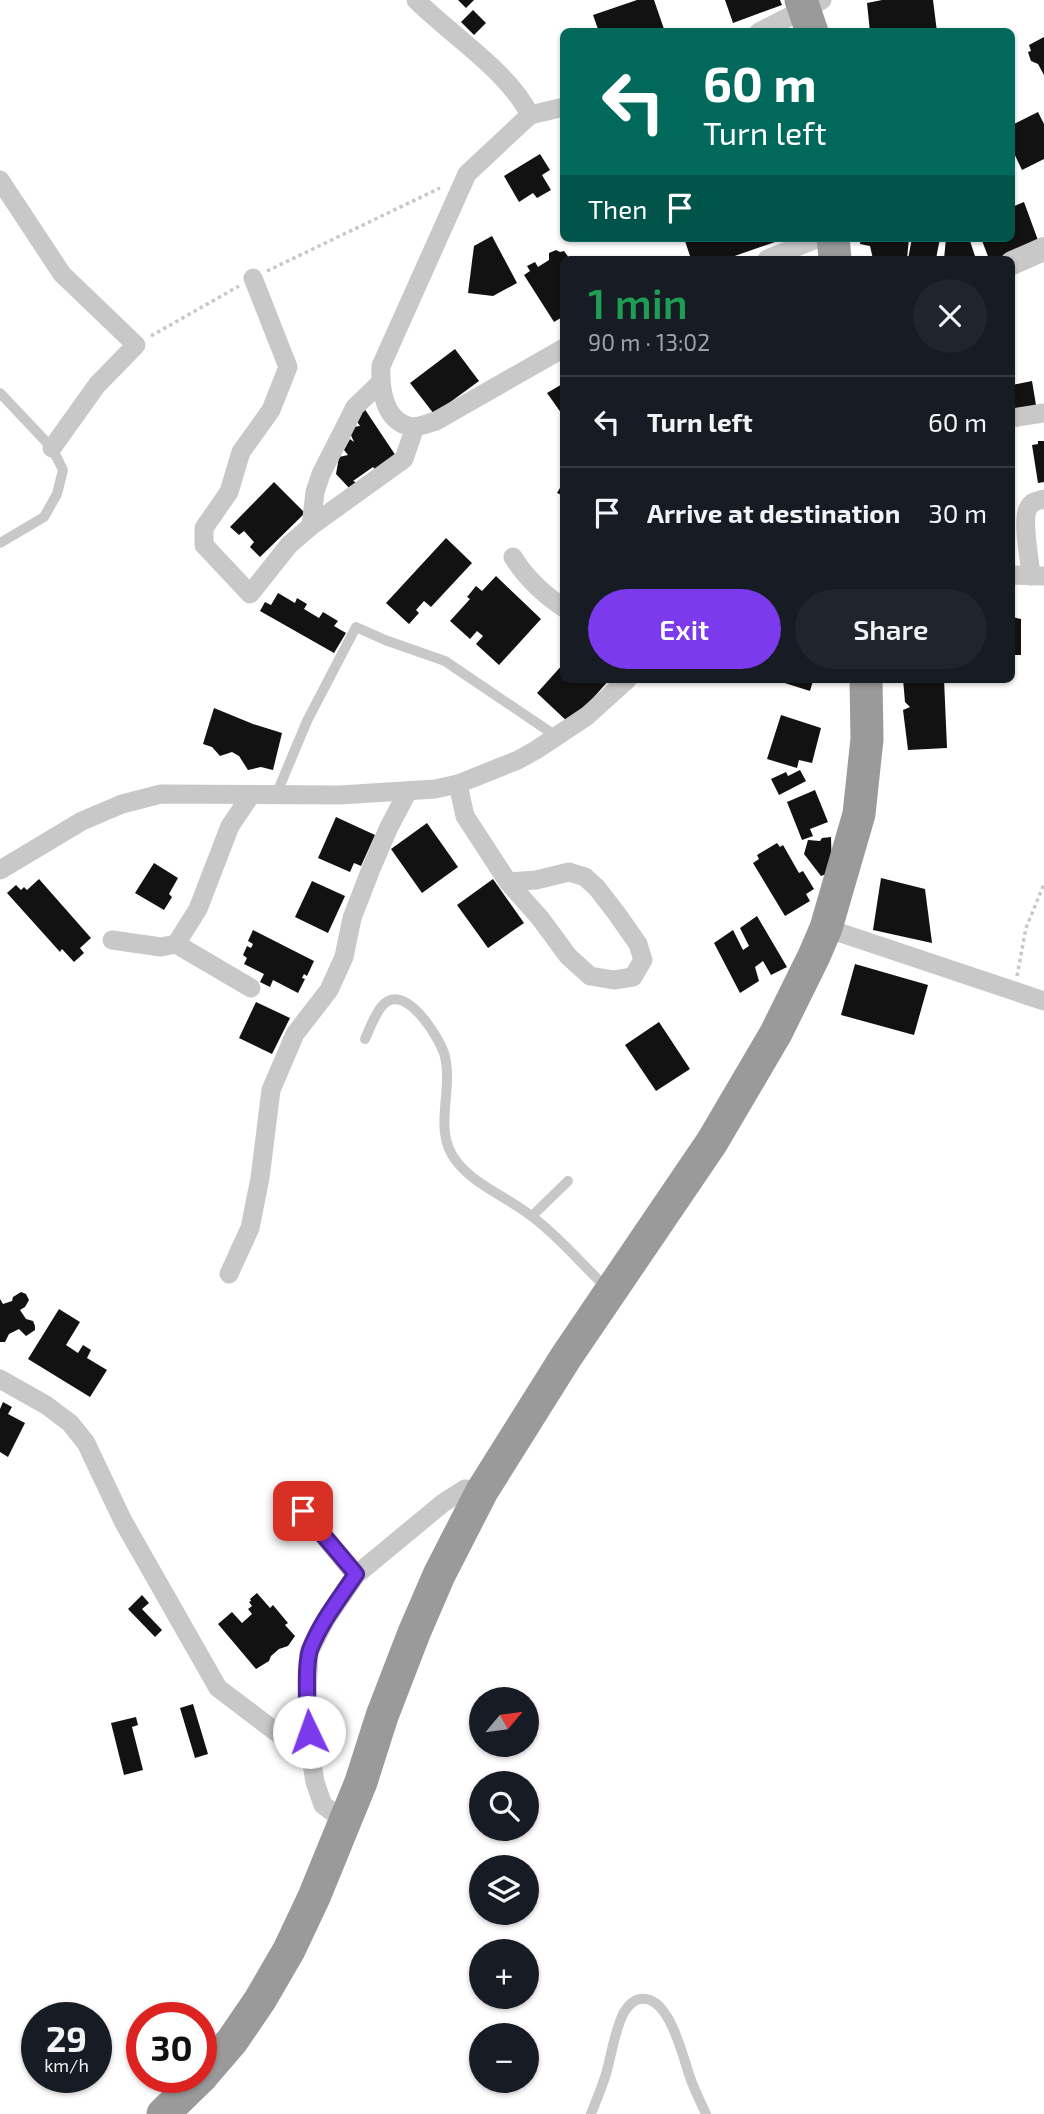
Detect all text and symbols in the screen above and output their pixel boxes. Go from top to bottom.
text: 60 m [703,53,817,112]
icon: left [588,56,679,147]
text: Turn left [703,113,827,151]
icon: arrive [661,189,699,227]
text: Then [588,193,647,224]
text: 1 min [588,277,688,327]
button: close [913,279,987,353]
text: 90 m · 13:02 [588,328,710,356]
icon: left [588,403,626,441]
text: Turn left [647,406,753,437]
text: 60 m [928,406,987,437]
icon: arrive [588,494,626,532]
text: Arrive at destination [647,497,900,528]
text: 30 m [928,497,987,528]
button: Exit [588,589,781,669]
button: Share [795,589,987,669]
pin [273,1481,333,1541]
icon: arrive [284,1492,322,1530]
north arrow [469,1687,539,1757]
map controls [469,1687,539,2093]
position arrow [272,1695,346,1769]
button: search [469,1771,539,1841]
button: layers [469,1855,539,1925]
button: + [469,1939,539,2009]
speed limit sign: 30 [126,2002,217,2093]
text: 29 [46,2017,87,2059]
button: − [469,2023,539,2093]
text: km/h [44,2054,89,2076]

